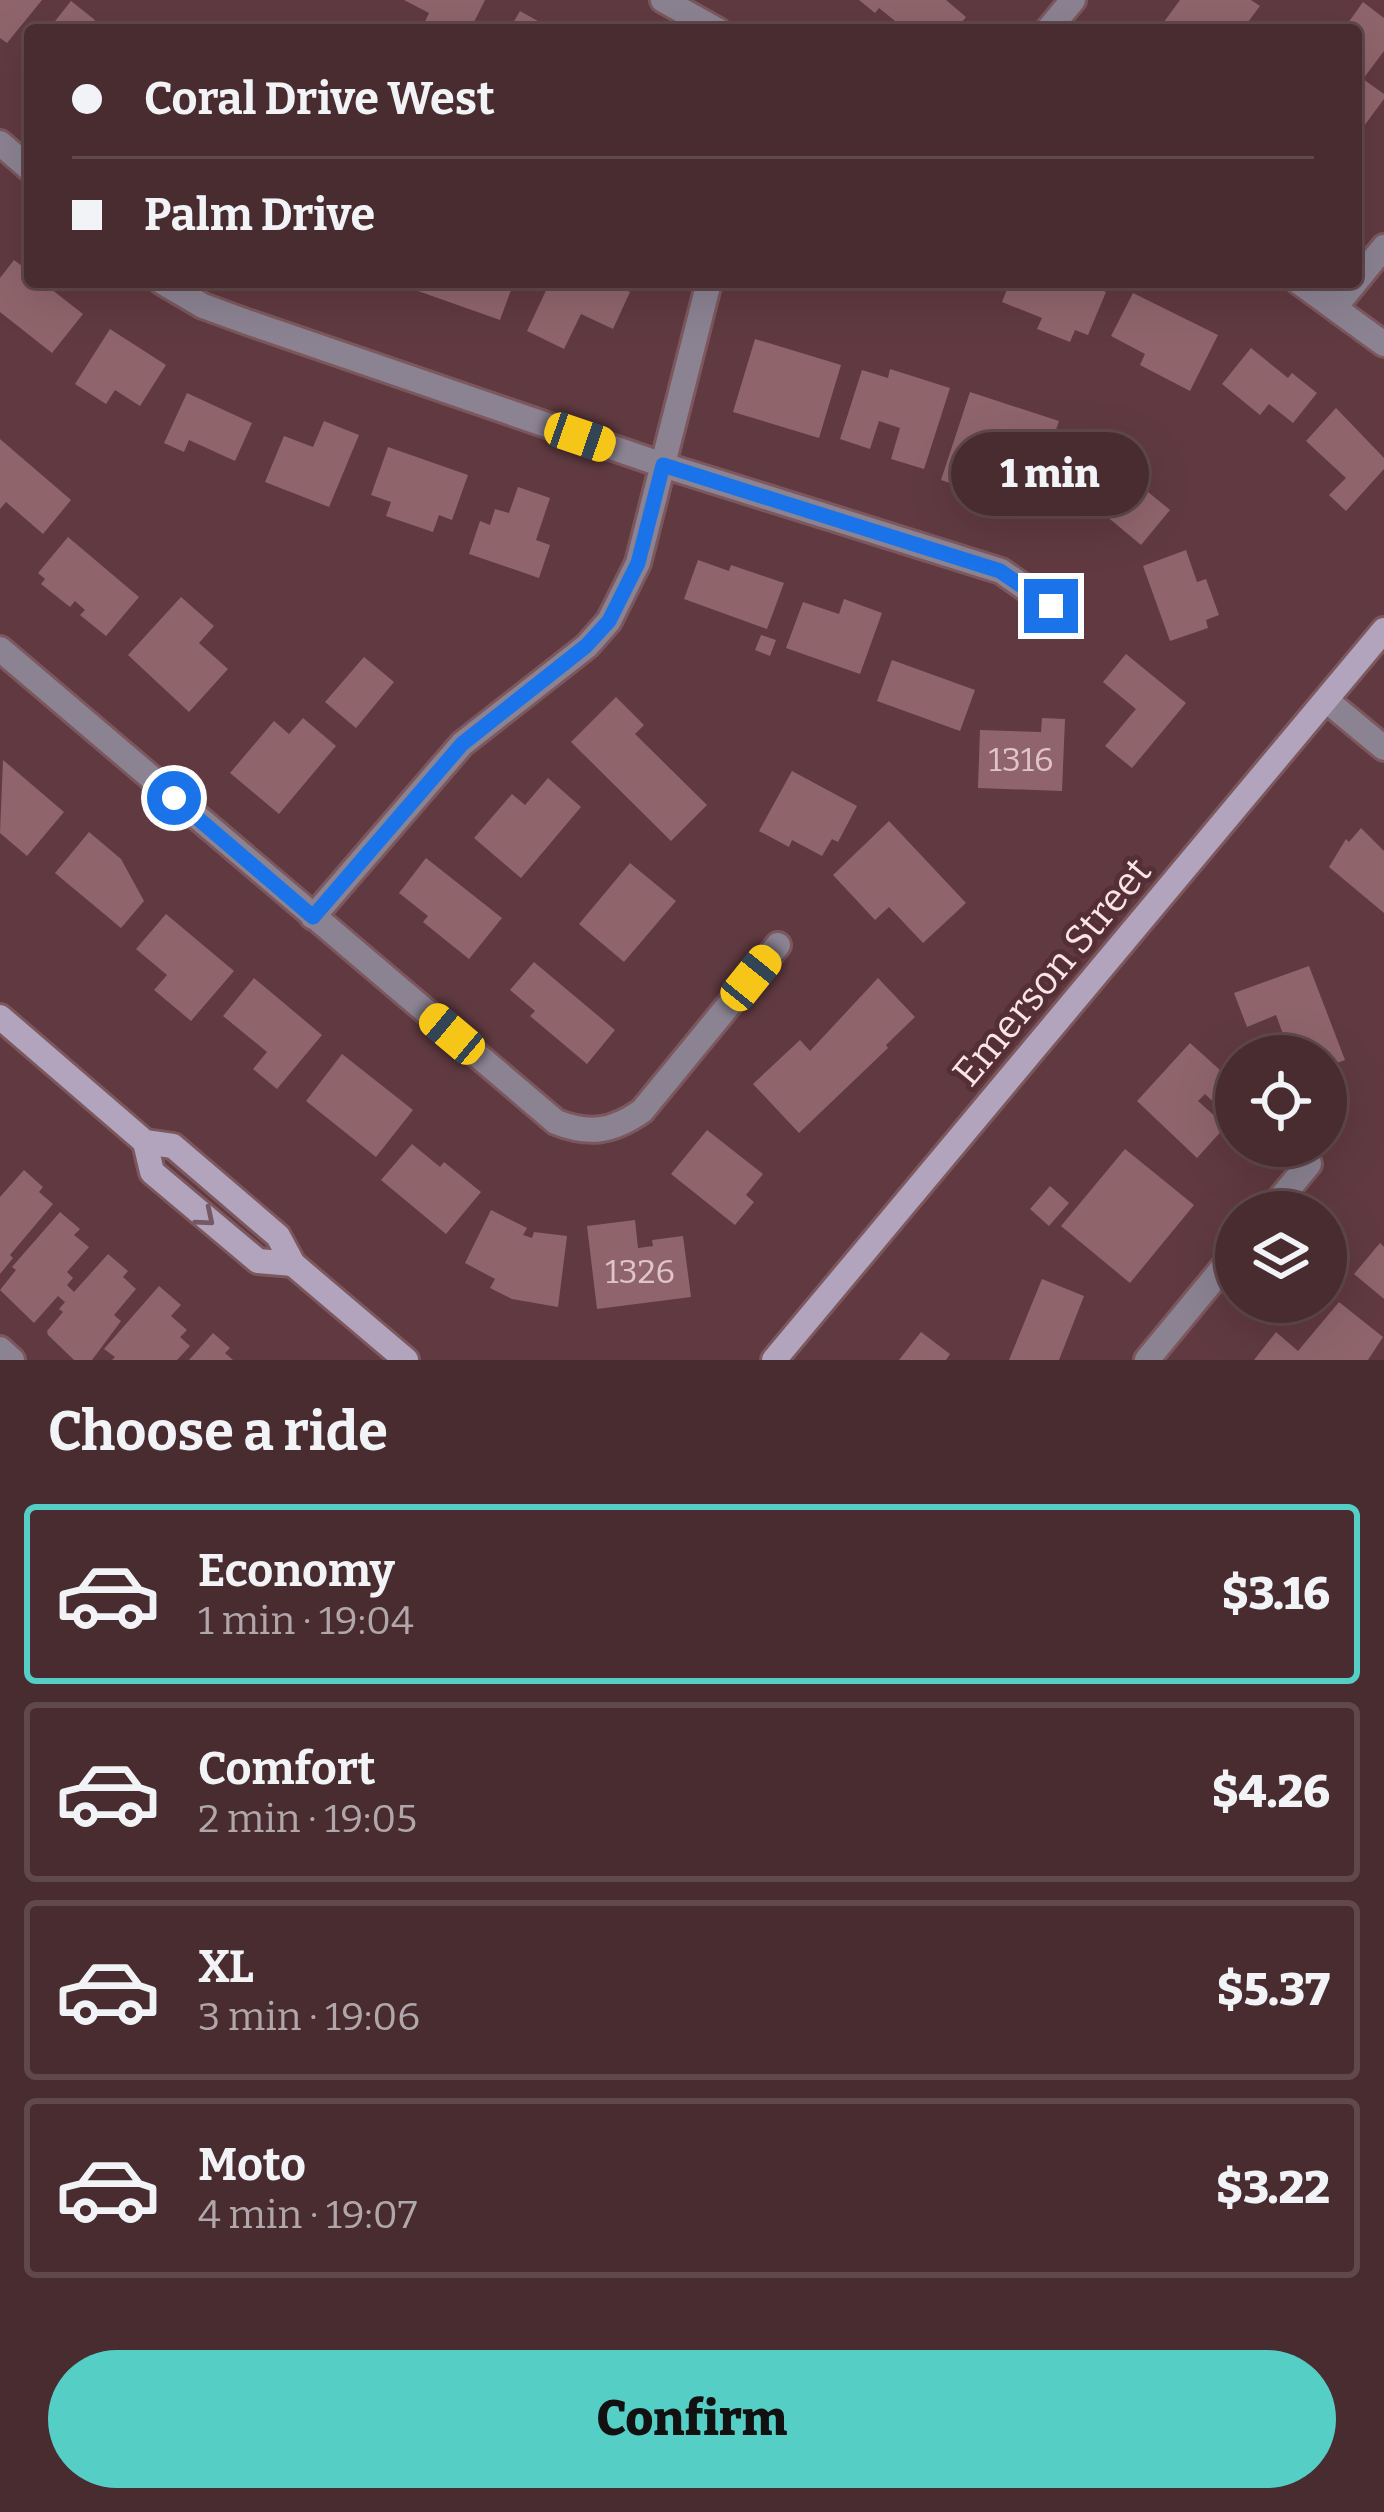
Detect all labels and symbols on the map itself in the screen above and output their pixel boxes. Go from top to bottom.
car [540,408,620,466]
callout: 1 min [952,432,1150,516]
route end [1024,579,1078,633]
house number: 1316 [989,740,1053,780]
route start [147,771,201,825]
street label: Emerson Street [944,849,1160,1095]
car [714,939,788,1017]
car [413,997,491,1071]
one-way arrow [192,1203,214,1225]
house number: 1326 [605,1252,675,1292]

